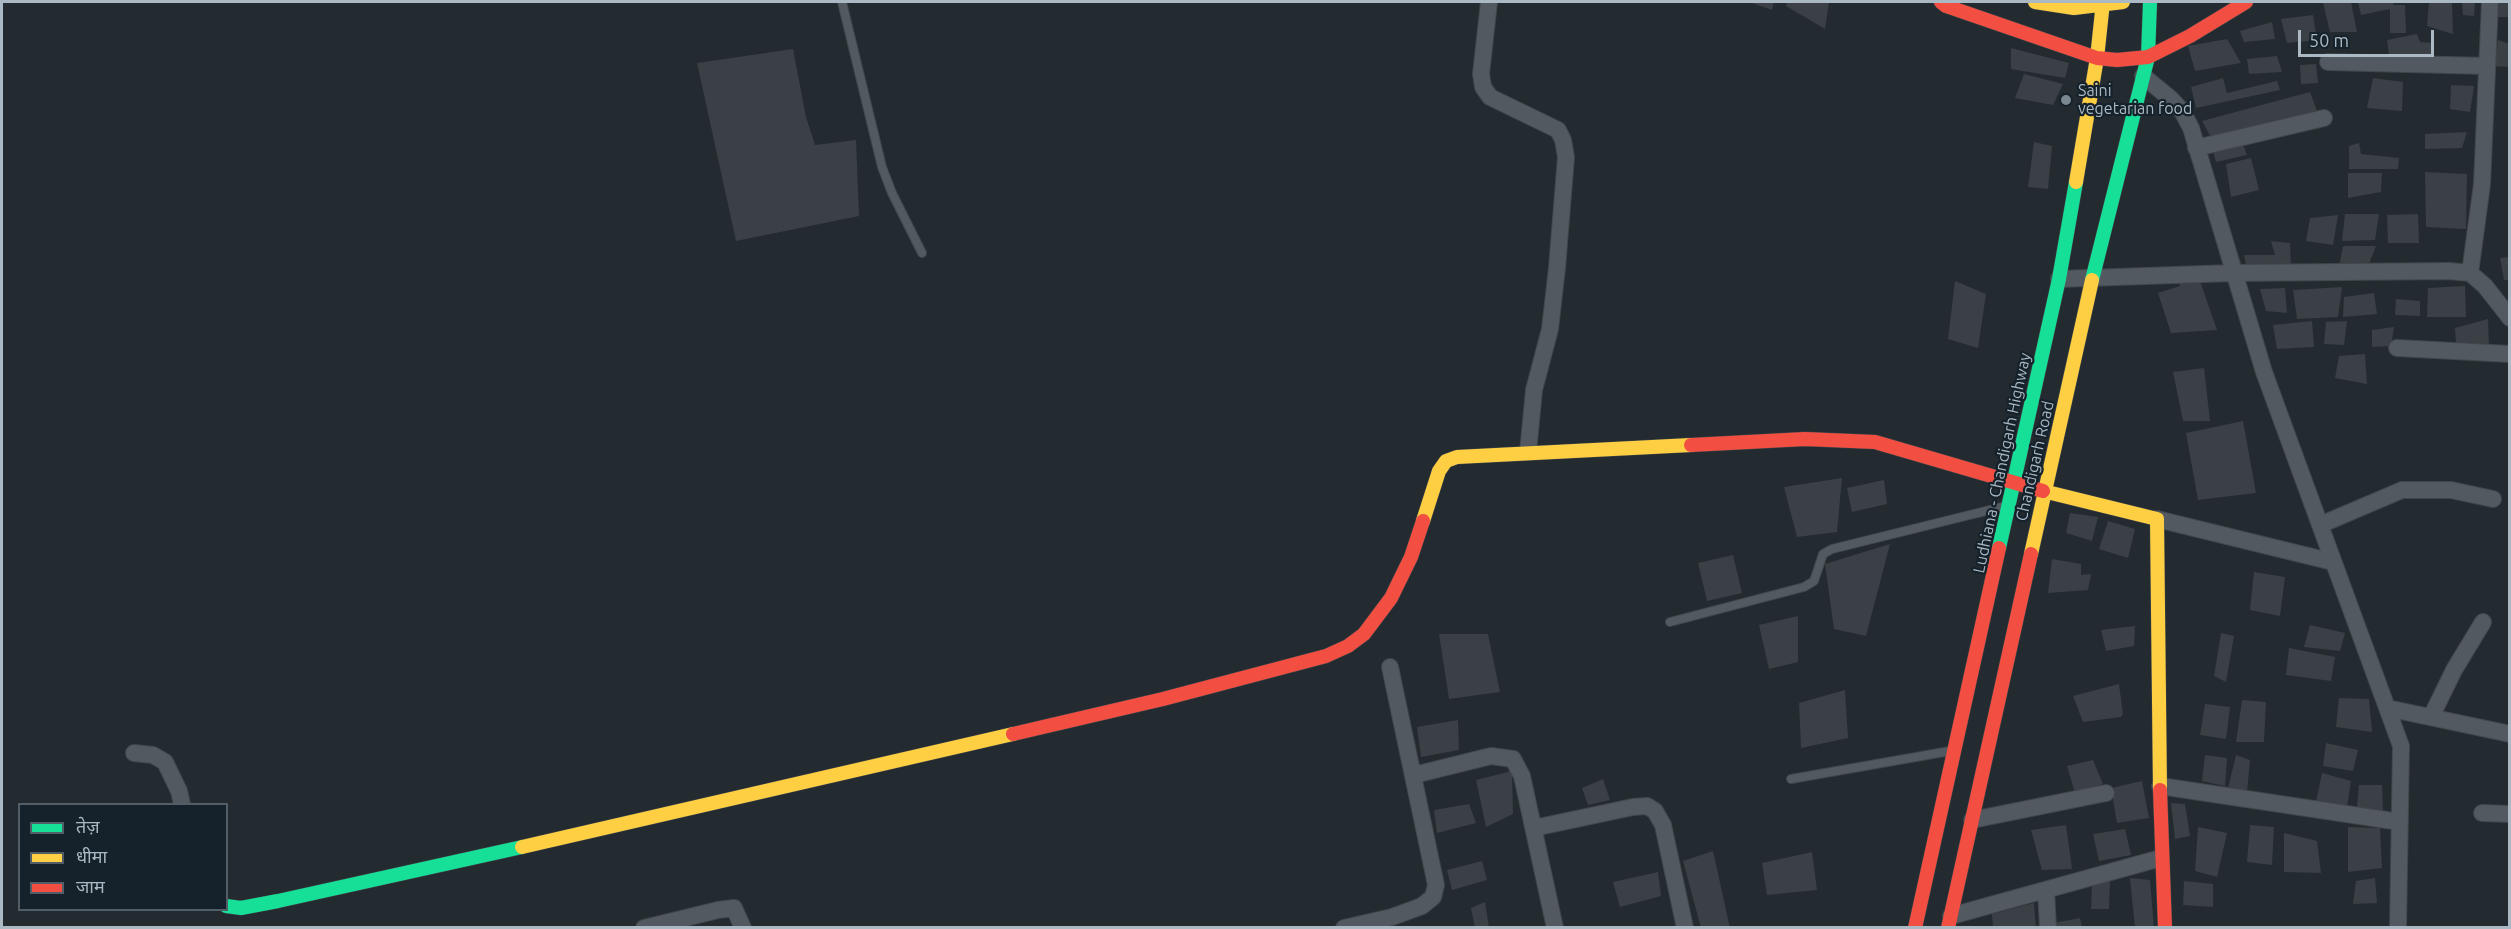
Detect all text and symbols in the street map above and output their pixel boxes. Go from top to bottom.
scale bar [2301,18,2438,56]
text: 50 m [2309,30,2349,50]
place label: Saini vegetarian food [2078,81,2192,119]
marker: Saini vegetarian food [2059,93,2073,107]
street label: Ludhiana - Chandigarh Highway [1969,351,2035,575]
street label: Chandigarh Road [2012,399,2058,523]
legend [18,803,228,911]
text: तेज़ [76,816,100,836]
text: धीमा [76,846,107,866]
text: जाम [76,876,105,896]

